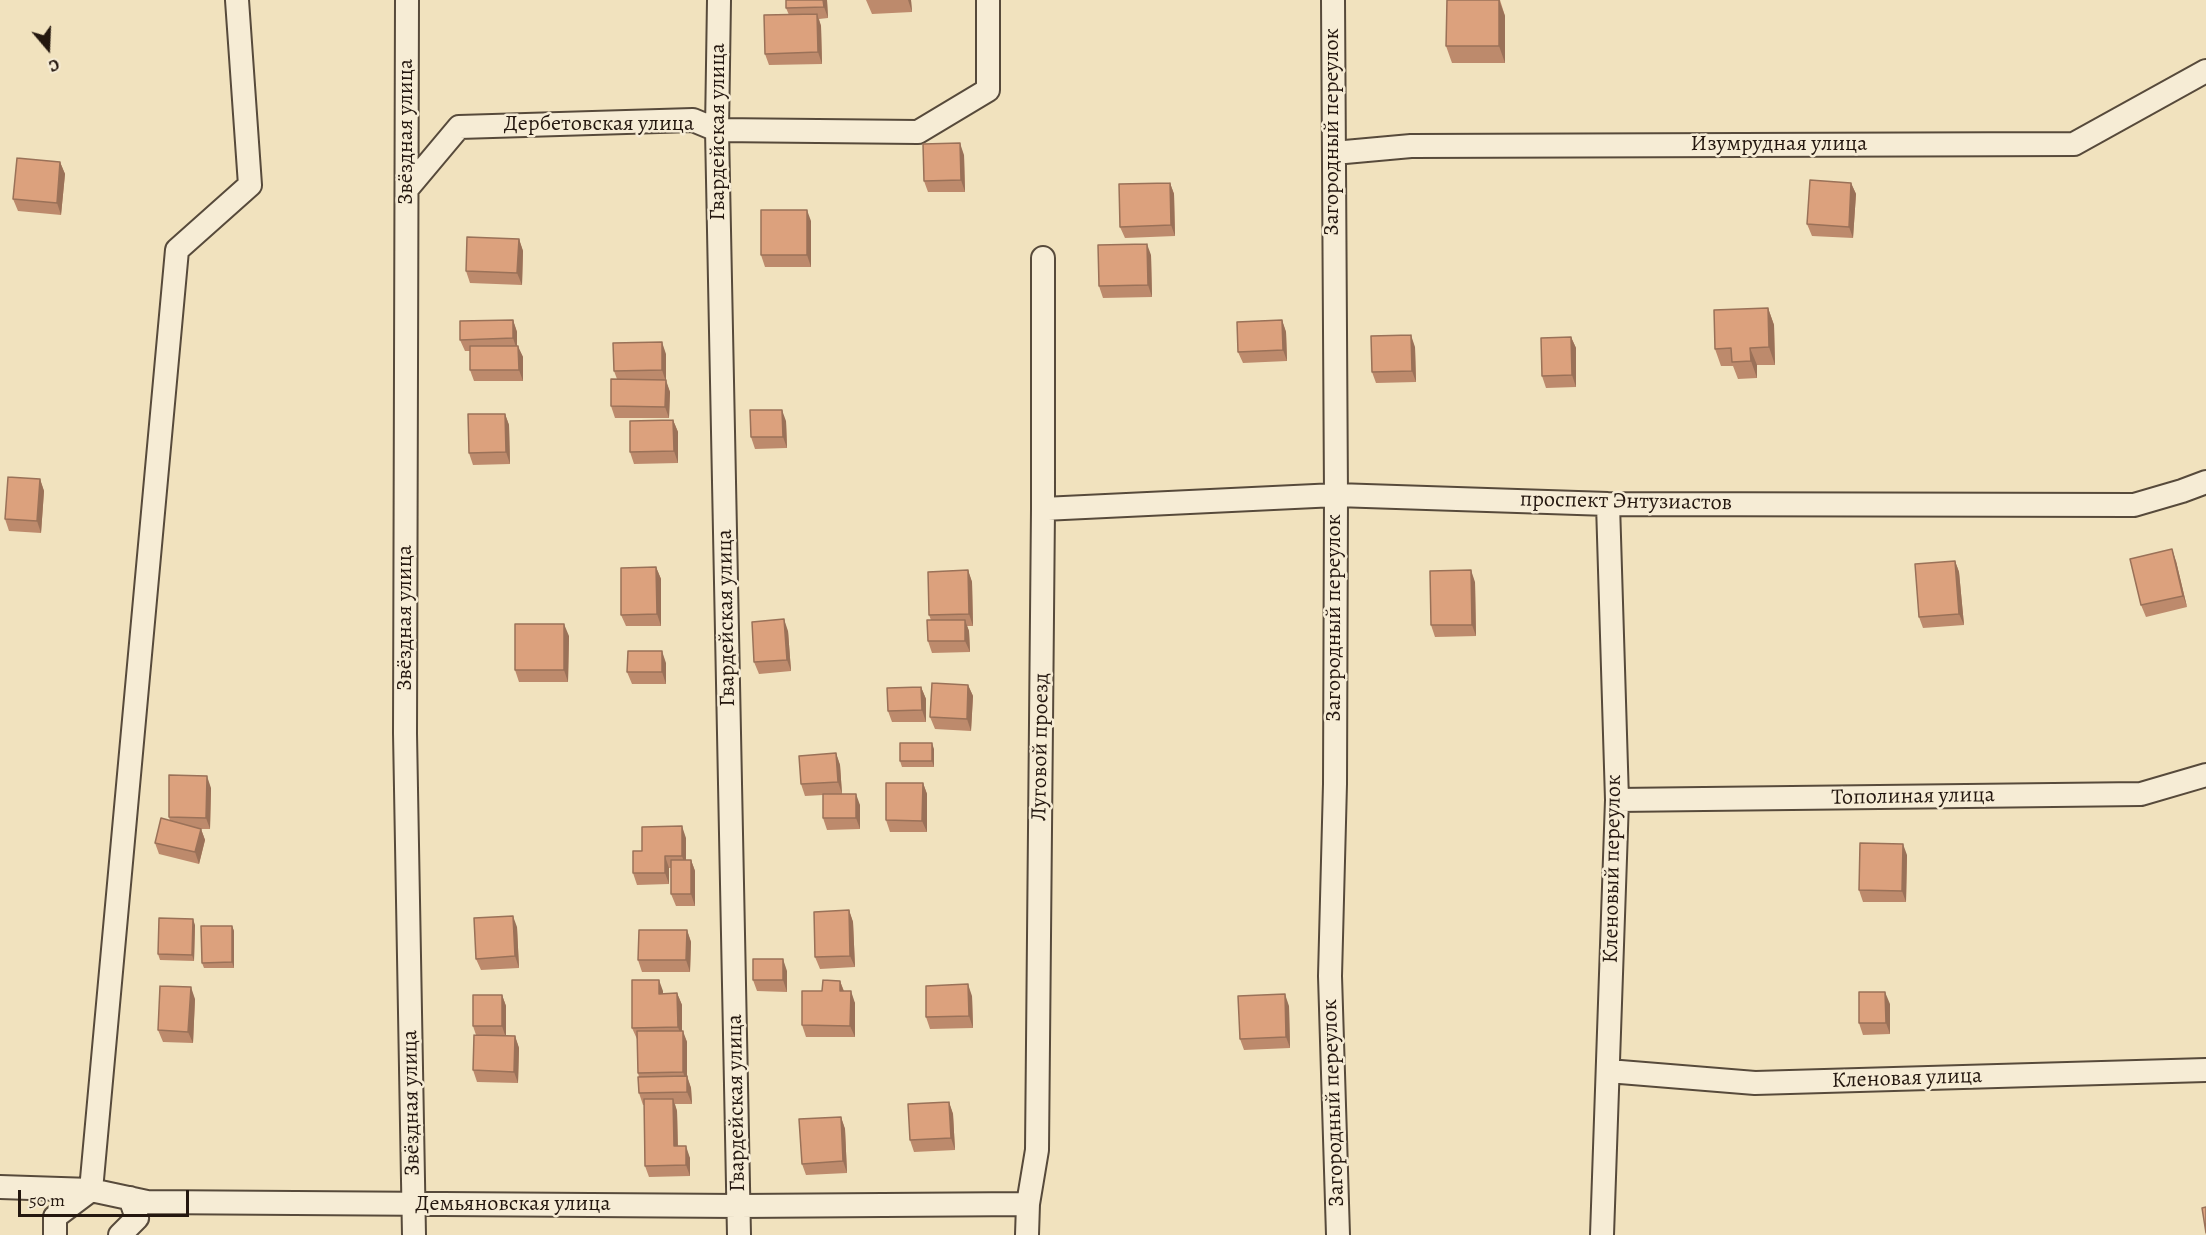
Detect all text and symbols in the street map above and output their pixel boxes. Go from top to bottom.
north arrow [18,18,78,78]
street label: Загородный переулок [1320,28,1346,236]
street label: Гвардейская улица [706,43,732,221]
text: С [46,53,62,77]
street label: Звёздная улица [394,59,420,205]
street label: Дербетовская улица [504,112,694,138]
street label: Изумрудная улица [1691,132,1867,158]
street label: проспект Энтузиастов [1520,487,1732,517]
street label: Загородный переулок [1322,514,1348,722]
street label: Гвардейская улица [712,529,742,707]
street label: Звёздная улица [393,545,419,691]
street label: Луговой проезд [1027,673,1055,821]
street label: Кленовый переулок [1598,774,1628,964]
street label: Тополиная улица [1831,782,1995,812]
street label: Загородный переулок [1317,999,1351,1207]
street label: Гвардейская улица [722,1014,752,1192]
street label: Звёздная улица [398,1030,426,1176]
street label: Кленовая улица [1831,1063,1983,1095]
scale bar [21,1178,192,1216]
text: 50 m [29,1188,65,1212]
street label: Демьяновская улица [415,1192,611,1218]

